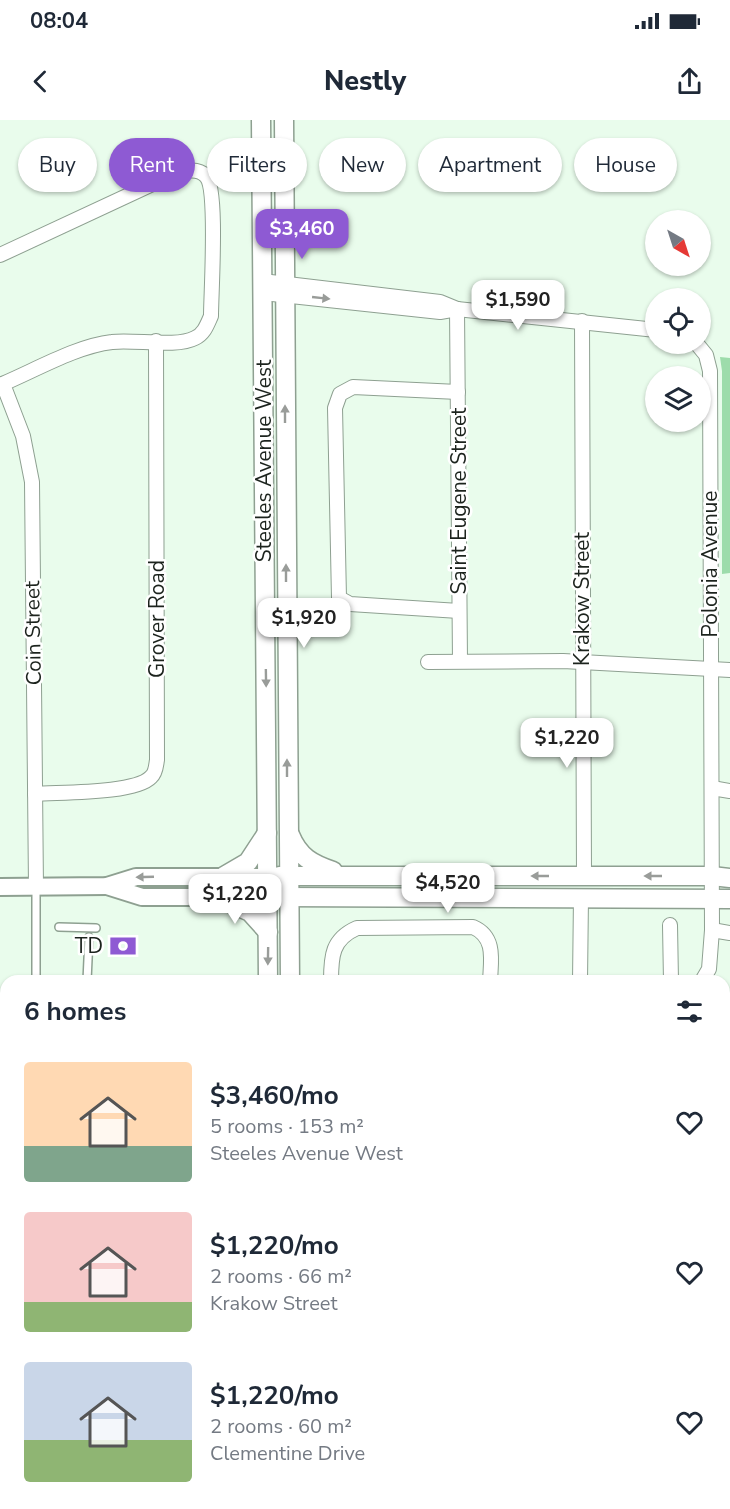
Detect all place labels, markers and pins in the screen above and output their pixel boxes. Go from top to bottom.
pin: $3,460 [253,209,351,260]
pin: $1,590 [469,280,567,331]
pin: $1,920 [255,598,353,649]
pin: $1,220 [518,718,616,769]
pin: $4,520 [399,863,497,914]
pin: $1,220 [186,874,284,925]
bank icon: TD [108,931,138,961]
place label: TD [75,932,103,960]

